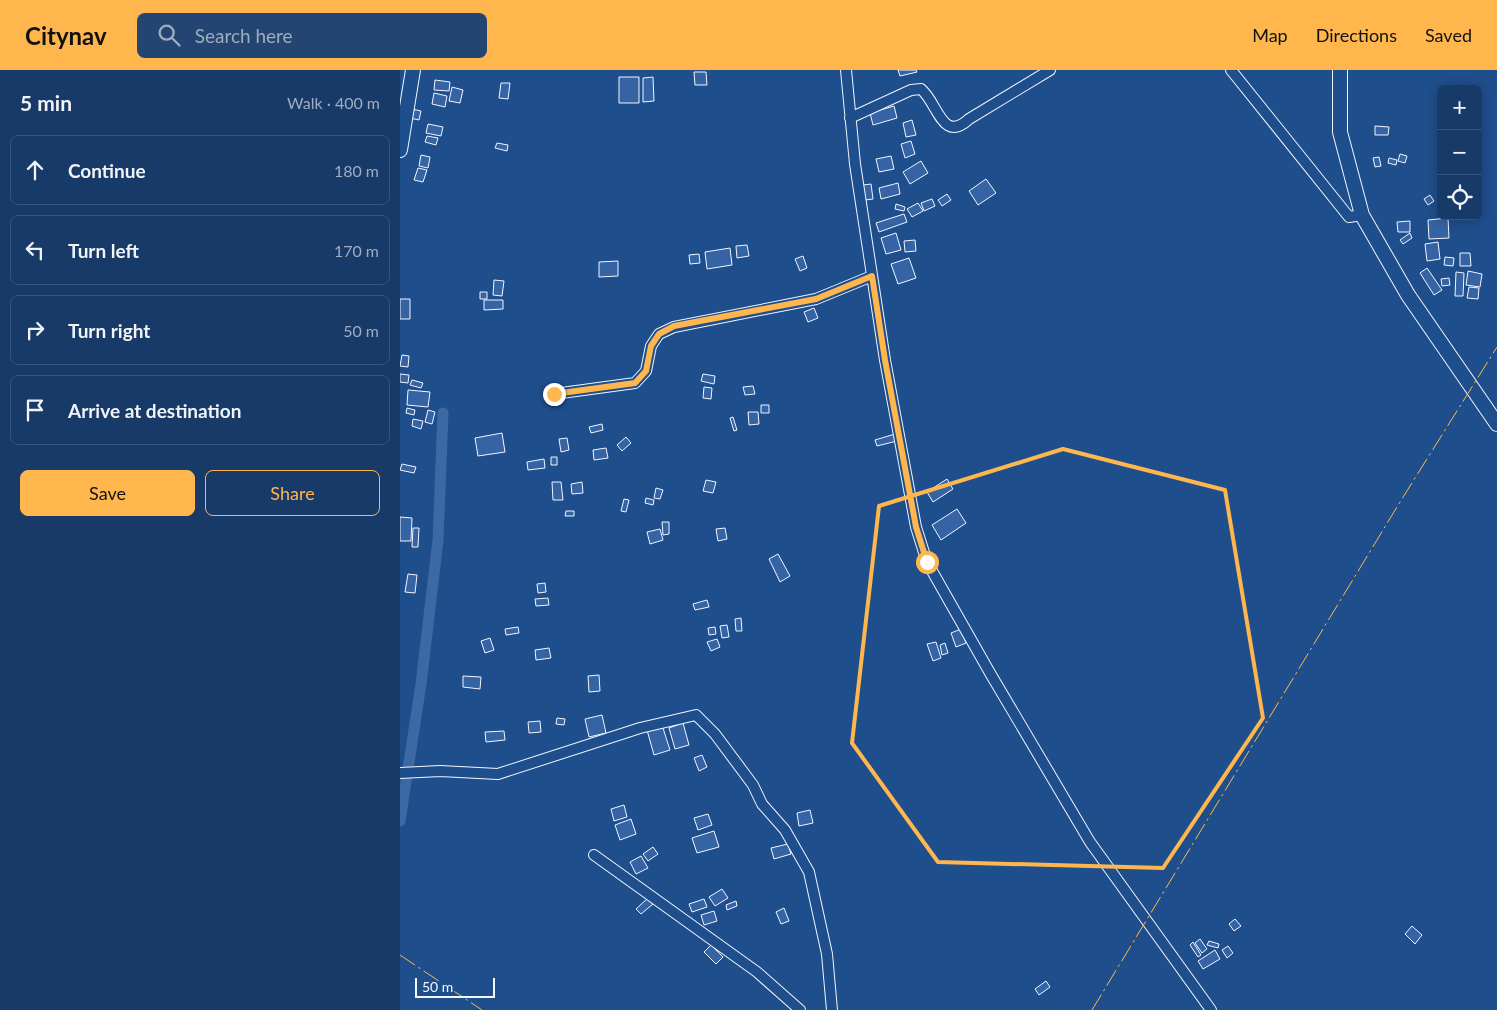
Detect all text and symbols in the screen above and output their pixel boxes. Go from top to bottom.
search box [137,13,487,58]
text: Citynav [25,21,107,50]
icon: search [155,21,183,49]
text: Search here [195,24,293,47]
text: Map [1252,24,1288,46]
text: Directions [1316,24,1397,46]
text: Saved [1425,24,1472,46]
map controls [1437,85,1482,220]
button: + [1437,85,1482,130]
text: 5 min [20,90,72,115]
text: Walk · 400 m [287,93,380,112]
button: − [1437,130,1482,175]
icon: ahead [21,156,49,184]
text: Continue [68,159,146,182]
text: 180 m [334,161,379,180]
button: locate [1437,175,1482,220]
icon: left [21,236,49,264]
text: Turn left [68,239,139,262]
text: 170 m [334,241,379,260]
icon: right [21,316,49,344]
text: Turn right [68,319,150,342]
text: 50 m [343,321,379,340]
route end [543,383,566,406]
icon: arrive [21,396,49,424]
text: Arrive at destination [68,399,241,422]
button: Save [20,470,195,516]
button: Share [205,470,380,516]
route start [916,551,939,574]
scale bar [415,975,495,998]
text: 50 m [422,978,453,995]

